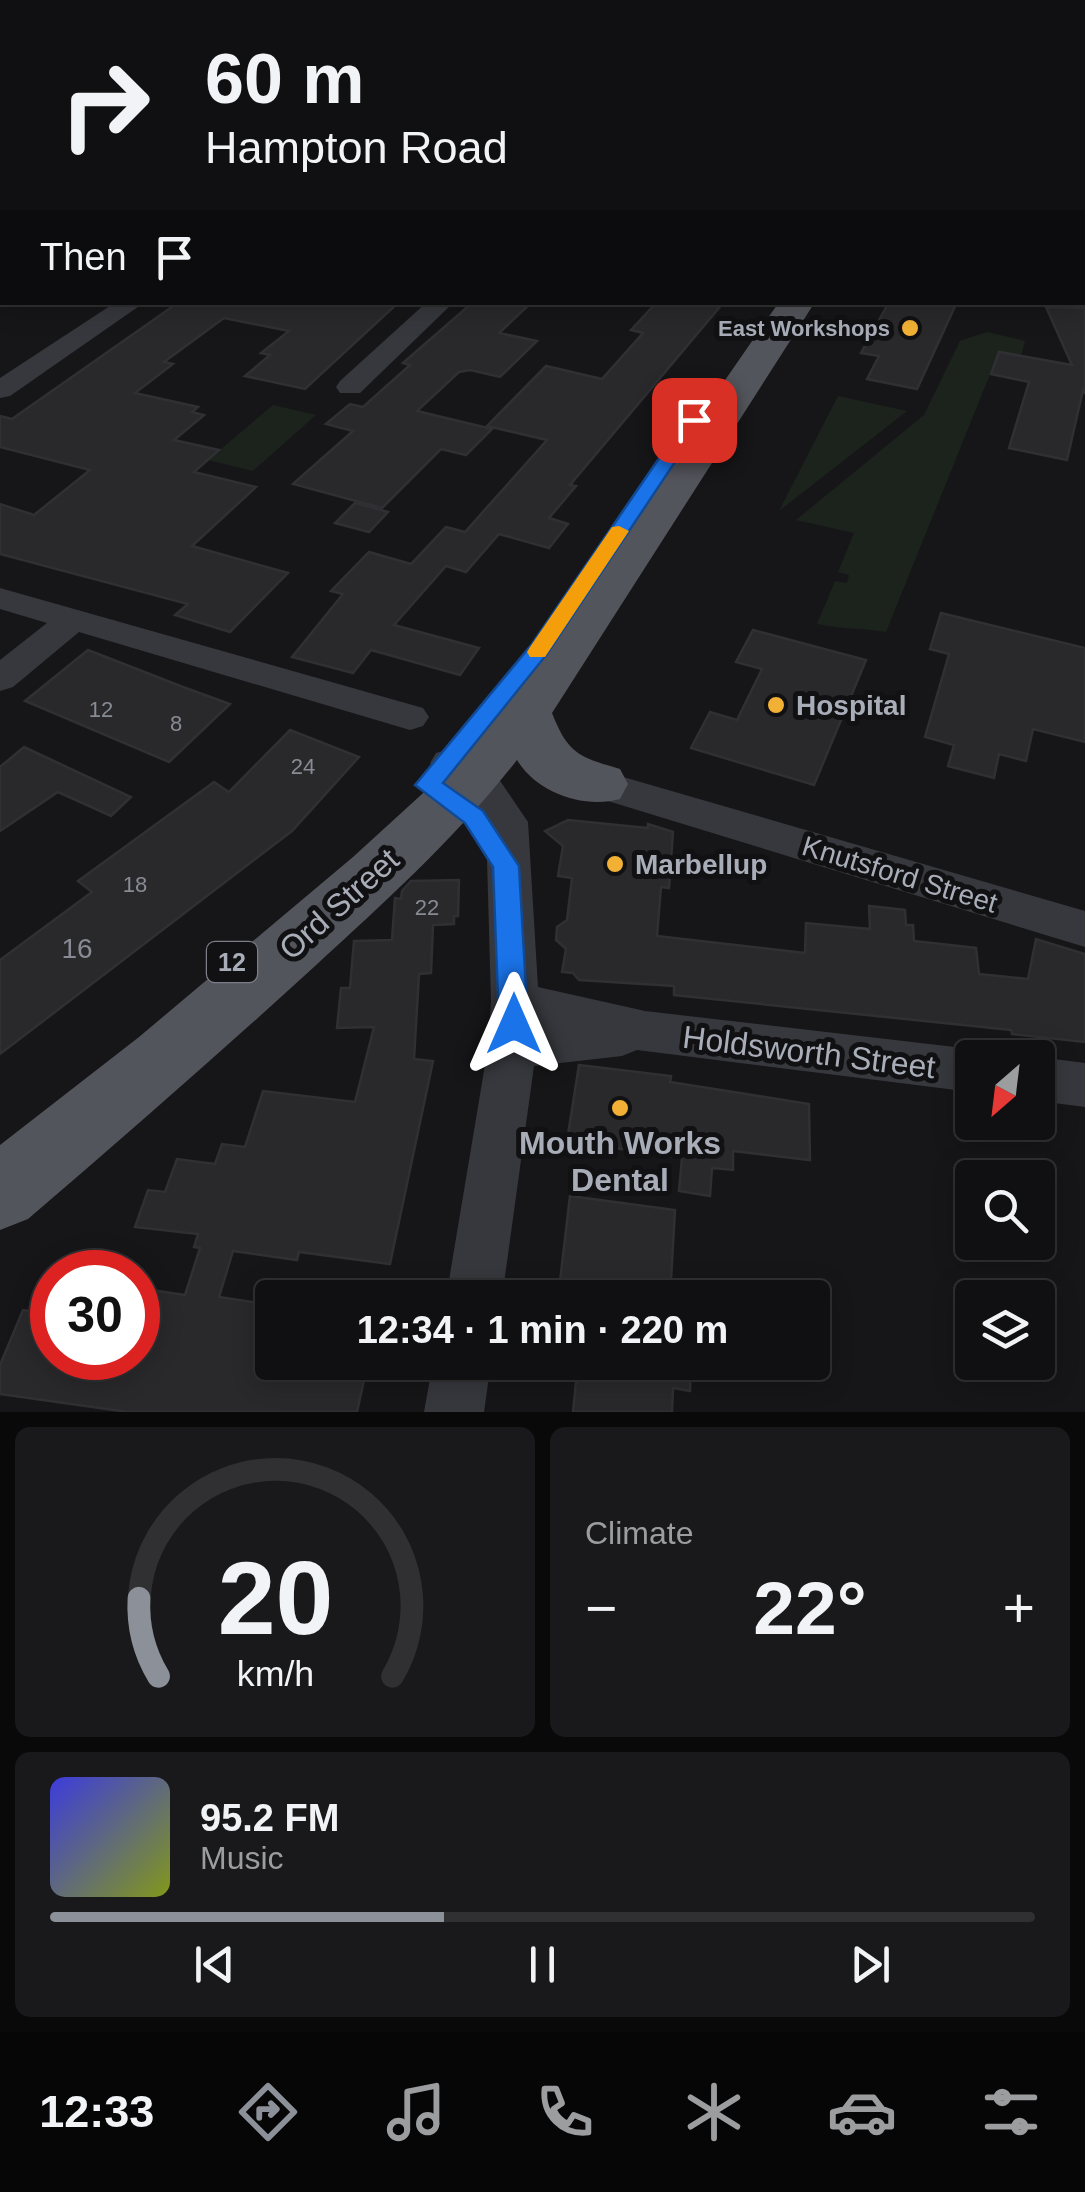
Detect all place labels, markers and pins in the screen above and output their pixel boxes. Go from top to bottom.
place label: East Workshops [718,316,890,341]
marker: East Workshops [899,317,921,339]
pin [652,378,737,463]
place label: Hospital [796,690,906,721]
marker: Hospital [765,694,787,716]
place label: Marbellup [635,849,767,880]
marker: Marbellup [604,853,626,875]
marker: Mouth Works Dental [609,1097,631,1119]
place label: Mouth Works Dental [519,1125,721,1198]

